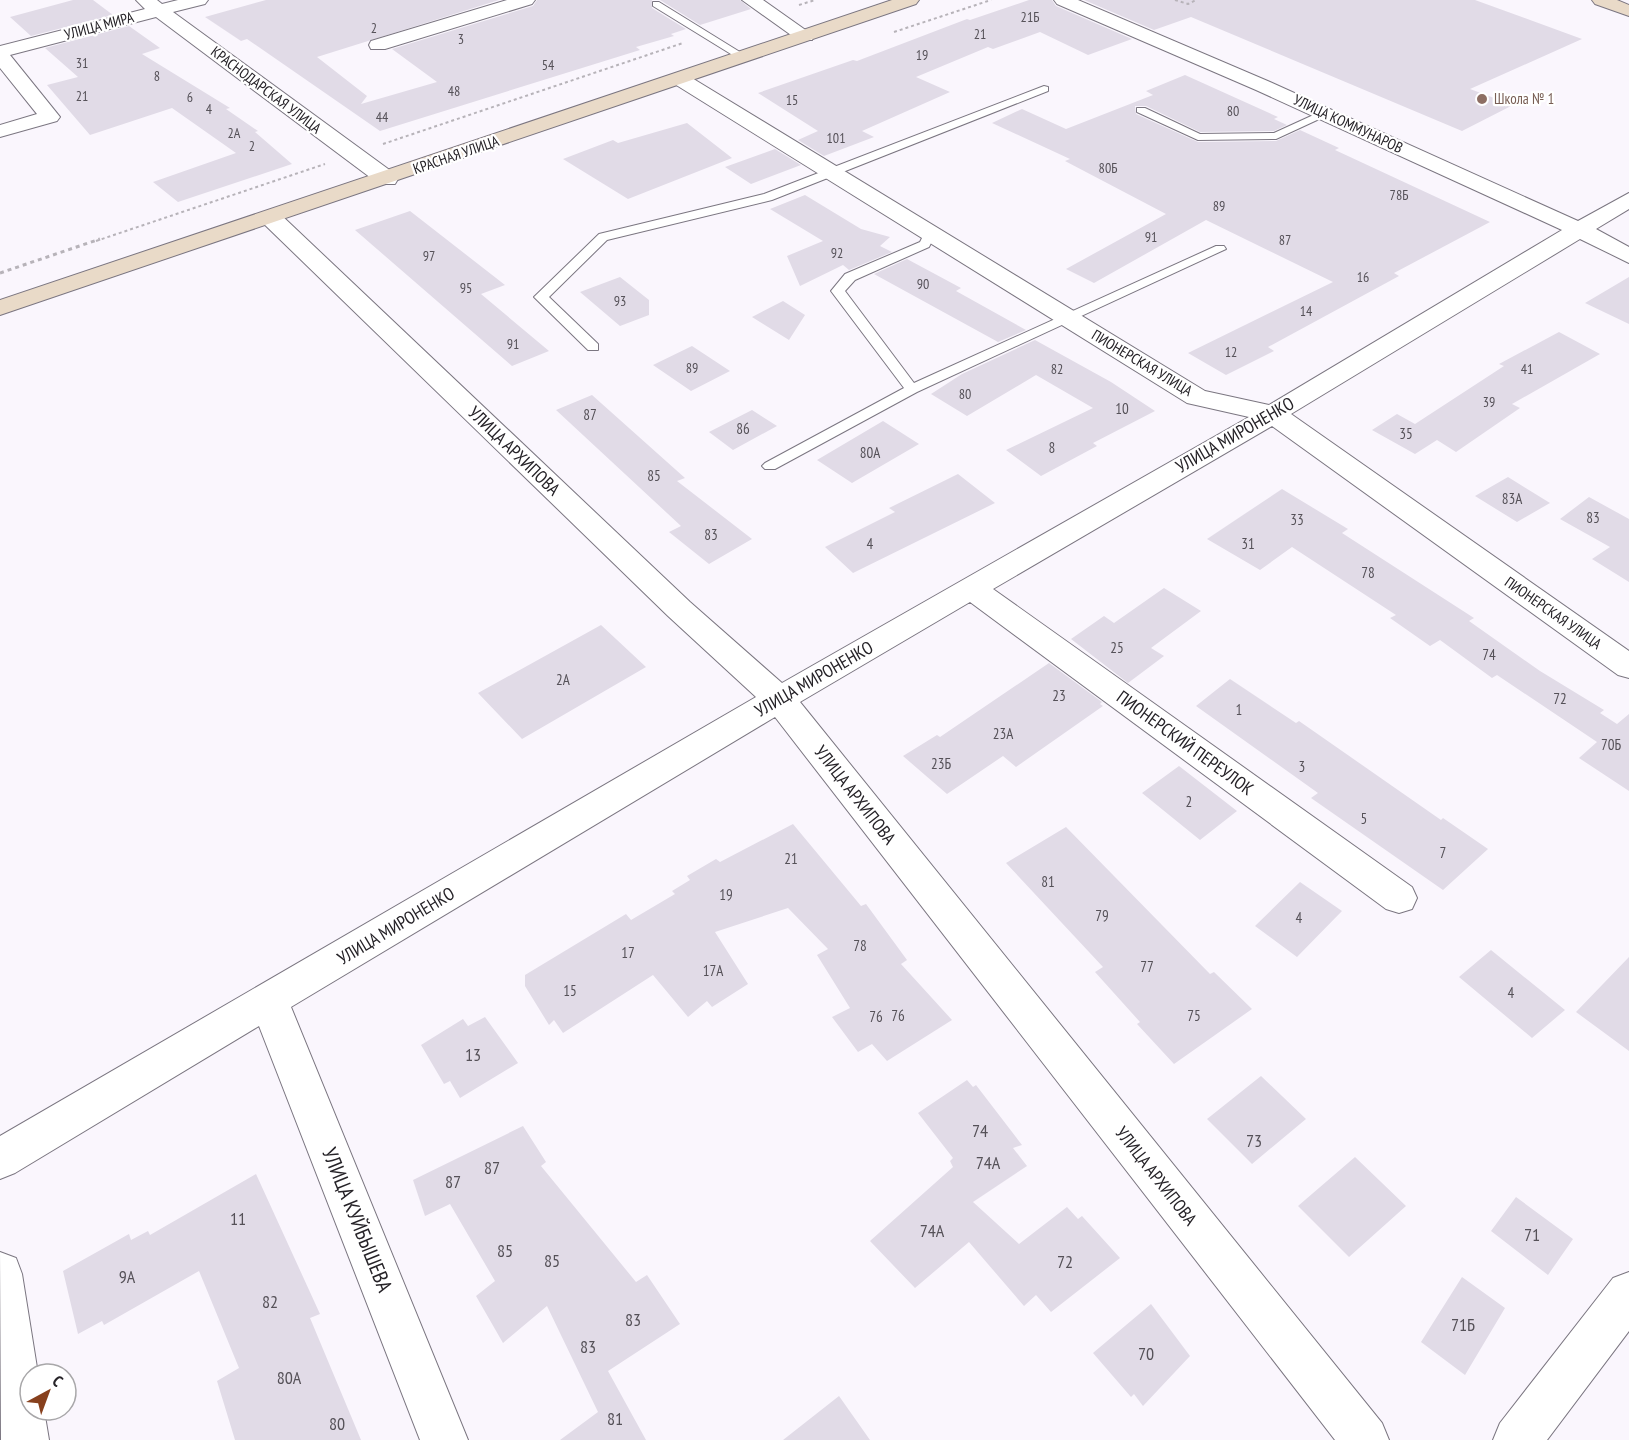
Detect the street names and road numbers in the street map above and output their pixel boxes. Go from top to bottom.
street label: УЛИЦА МИРА [62,7,137,44]
street label: КРАСНОДАРСКАЯ УЛИЦА [207,42,326,138]
street label: УЛИЦА КОММУНАРОВ [1290,90,1406,157]
street label: КРАСНАЯ УЛИЦА [410,131,502,178]
street label: ПИОНЕРСКАЯ УЛИЦА [1088,325,1197,401]
street label: УЛИЦА МИРОНЕНКО [1171,391,1298,478]
street label: УЛИЦА АРХИПОВА [463,401,566,501]
street label: ПИОНЕРСКАЯ УЛИЦА [1501,572,1606,654]
street label: УЛИЦА МИРОНЕНКО [750,635,877,722]
street label: ПИОНЕРСКИЙ ПЕРЕУЛОК [1112,685,1258,800]
street label: УЛИЦА АРХИПОВА [810,741,901,849]
street label: УЛИЦА МИРОНЕНКО [333,881,459,970]
street label: УЛИЦА АРХИПОВА [1111,1122,1202,1230]
street label: УЛИЦА КУЙБЫШЕВА [316,1144,399,1296]

